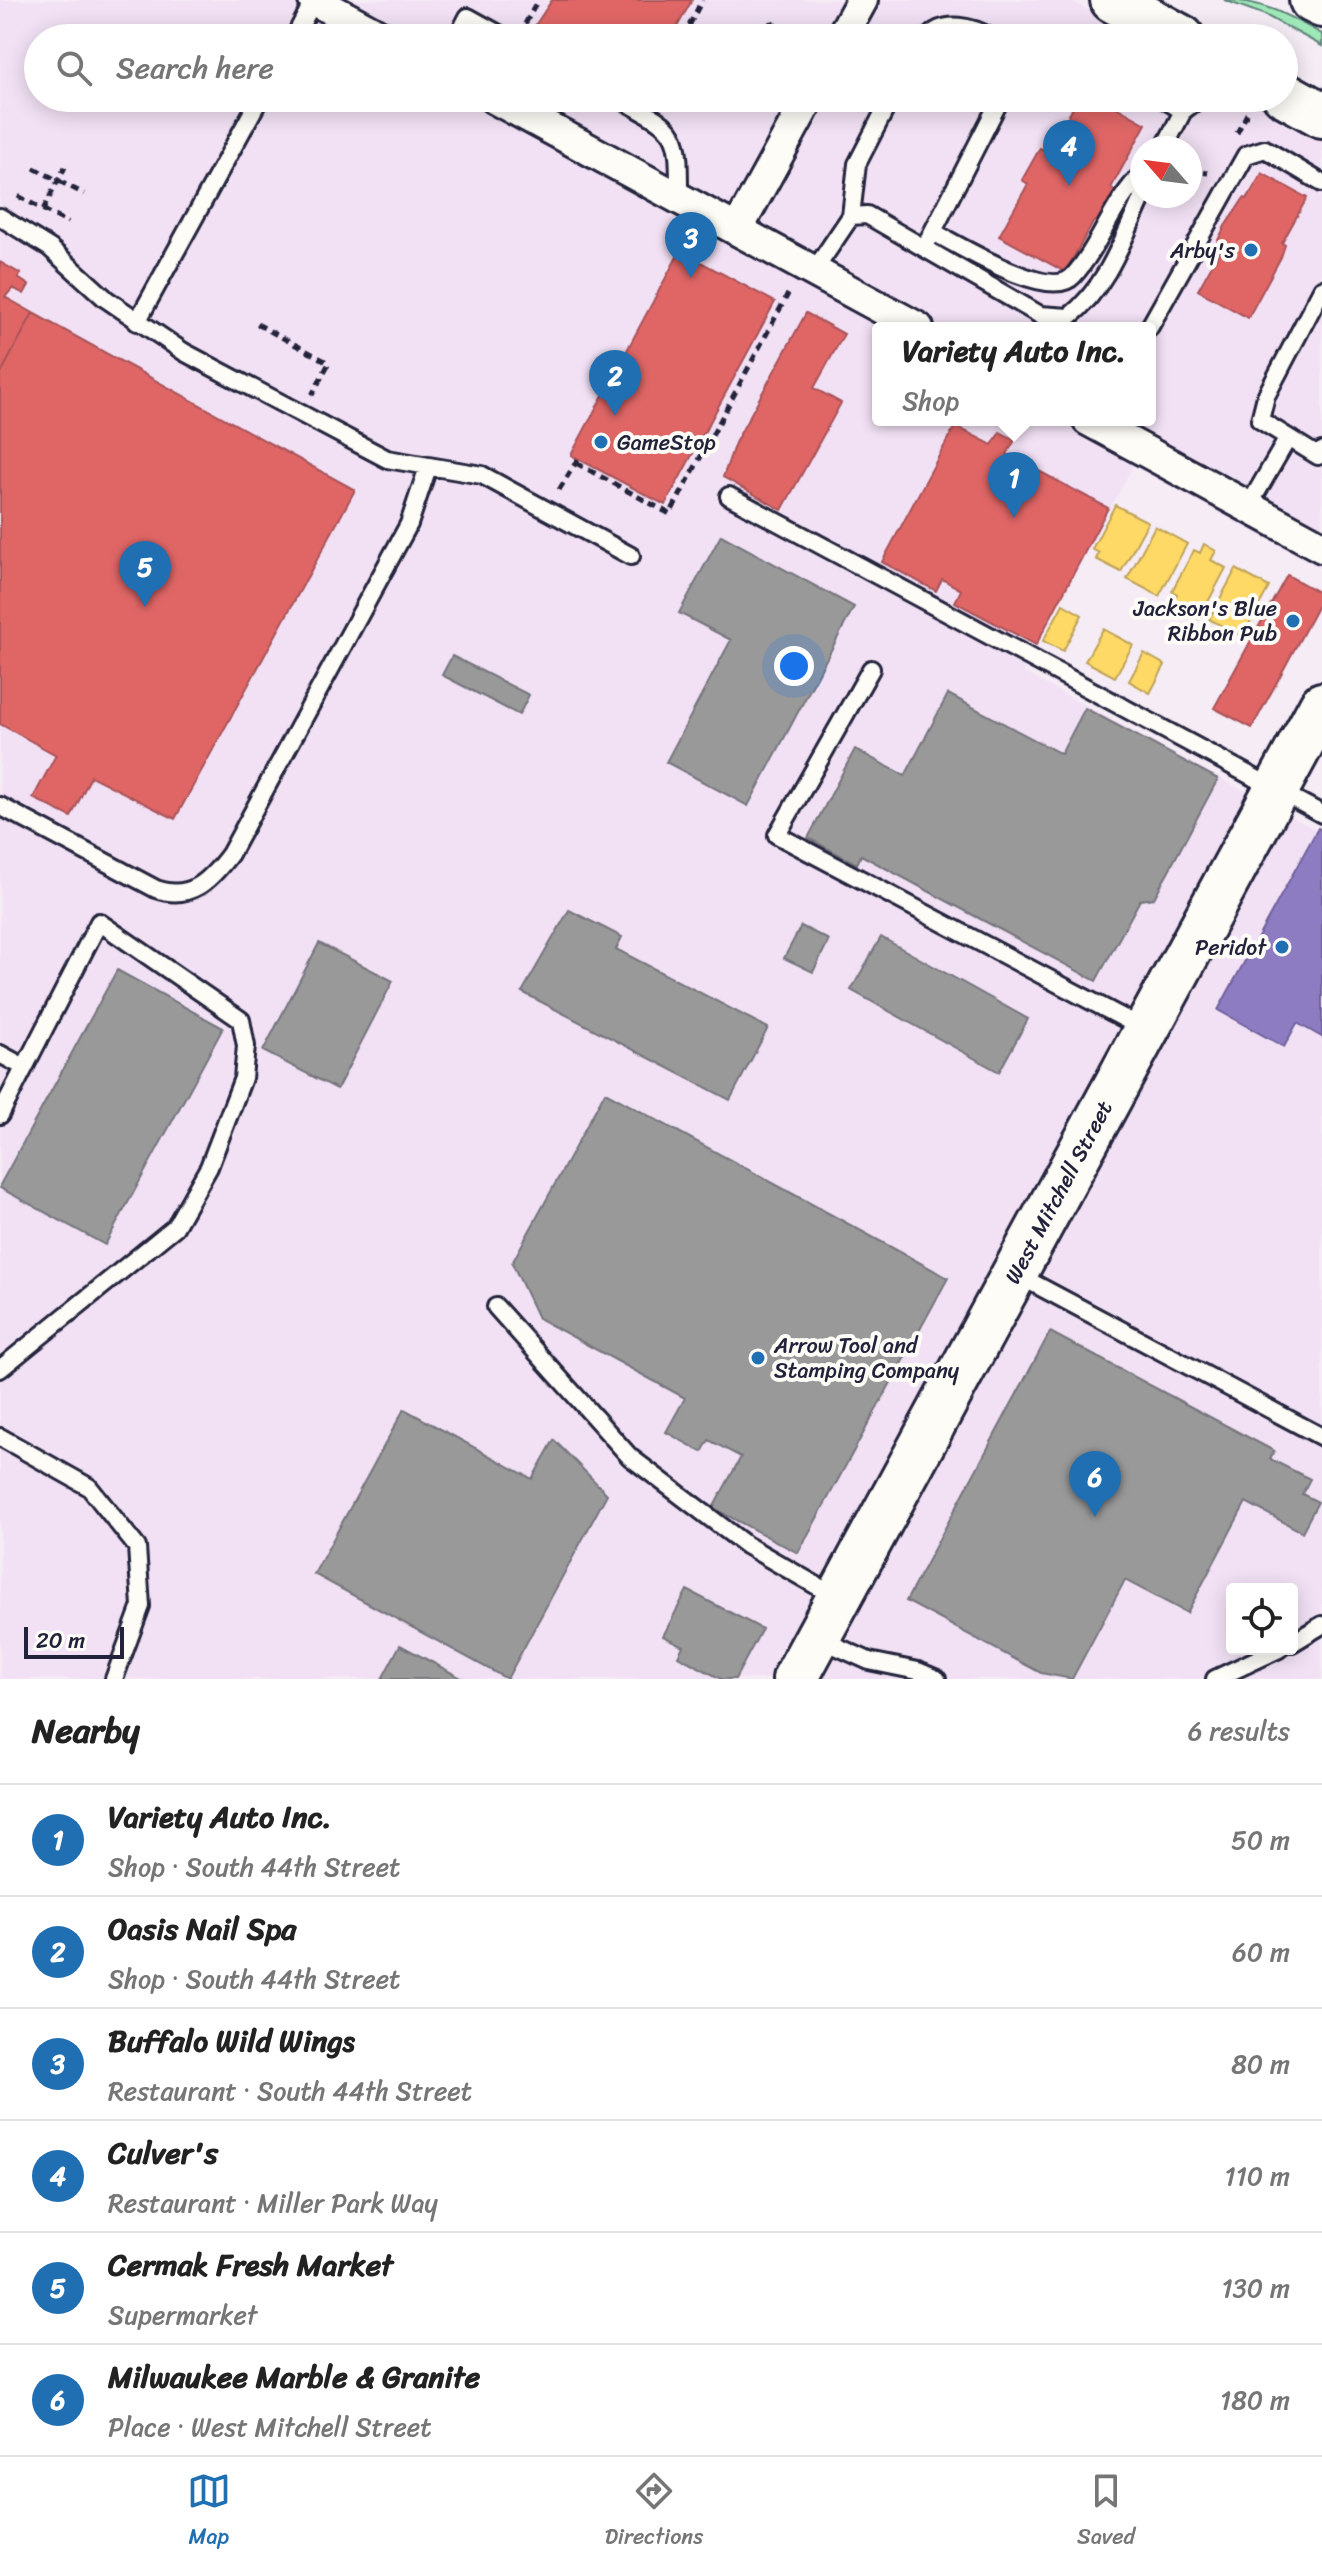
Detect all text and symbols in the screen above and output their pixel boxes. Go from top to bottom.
search box [24,24,1298,112]
text: Search here [116,41,274,95]
icon: search [52,46,96,90]
pin: 4 [1043,120,1095,186]
north arrow [1130,136,1202,208]
pin: 3 [665,212,717,278]
place label: Arby's [1169,231,1236,270]
marker: Arby's [1242,241,1260,259]
popup [872,322,1156,426]
text: Variety Auto Inc. [902,324,1126,378]
pin: 2 [589,350,641,416]
text: Shop [902,378,959,424]
place label: GameStop [617,423,716,462]
marker: GameStop [592,433,610,451]
pin: 1 [988,452,1040,518]
pin: 5 [119,541,171,607]
place label: Jackson's Blue Ribbon Pub [1133,589,1277,653]
marker: Jackson's Blue Ribbon Pub [1284,612,1302,630]
your location [774,646,814,686]
place label: Peridot [1195,928,1267,967]
marker: Peridot [1273,938,1291,956]
street label: West Mitchell Street [993,1093,1124,1291]
place label: Arrow Tool and Stamping Company [773,1326,960,1390]
marker: Arrow Tool and Stamping Company [749,1349,767,1367]
pin: 6 [1069,1451,1121,1517]
map controls [1226,1583,1298,1655]
button: locate [1226,1583,1298,1655]
text: 20 m [36,1621,85,1660]
scale bar [24,1623,124,1659]
text: Nearby [32,1701,140,1761]
text: 6 results [1188,1708,1290,1754]
text: Variety Auto Inc. [108,1790,331,1844]
text: 1 [52,1817,64,1863]
text: 50 m [1231,1817,1290,1863]
text: Shop · South 44th Street [108,1844,400,1890]
text: Oasis Nail Spa [108,1902,296,1956]
text: 2 [50,1929,66,1975]
text: 60 m [1232,1929,1290,1975]
text: Shop · South 44th Street [108,1956,400,2002]
text: Buffalo Wild Wings [108,2014,355,2068]
text: 3 [51,2041,65,2087]
text: 80 m [1231,2041,1290,2087]
text: Restaurant · South 44th Street [108,2068,472,2114]
text: Culver's [108,2126,218,2180]
text: 4 [50,2153,66,2199]
text: 110 m [1225,2153,1290,2199]
text: Restaurant · Miller Park Way [108,2180,438,2226]
text: Cermak Fresh Market [108,2238,393,2292]
text: 5 [50,2265,66,2311]
text: 130 m [1221,2265,1290,2311]
text: Supermarket [108,2292,257,2338]
text: Milwaukee Marble & Granite [108,2350,480,2404]
text: 6 [51,2377,65,2423]
text: 180 m [1220,2377,1290,2423]
text: Place · West Mitchell Street [108,2404,432,2450]
tab: Map [187,2469,231,2556]
tab: Directions [605,2469,703,2556]
tab: Saved [1077,2469,1135,2556]

